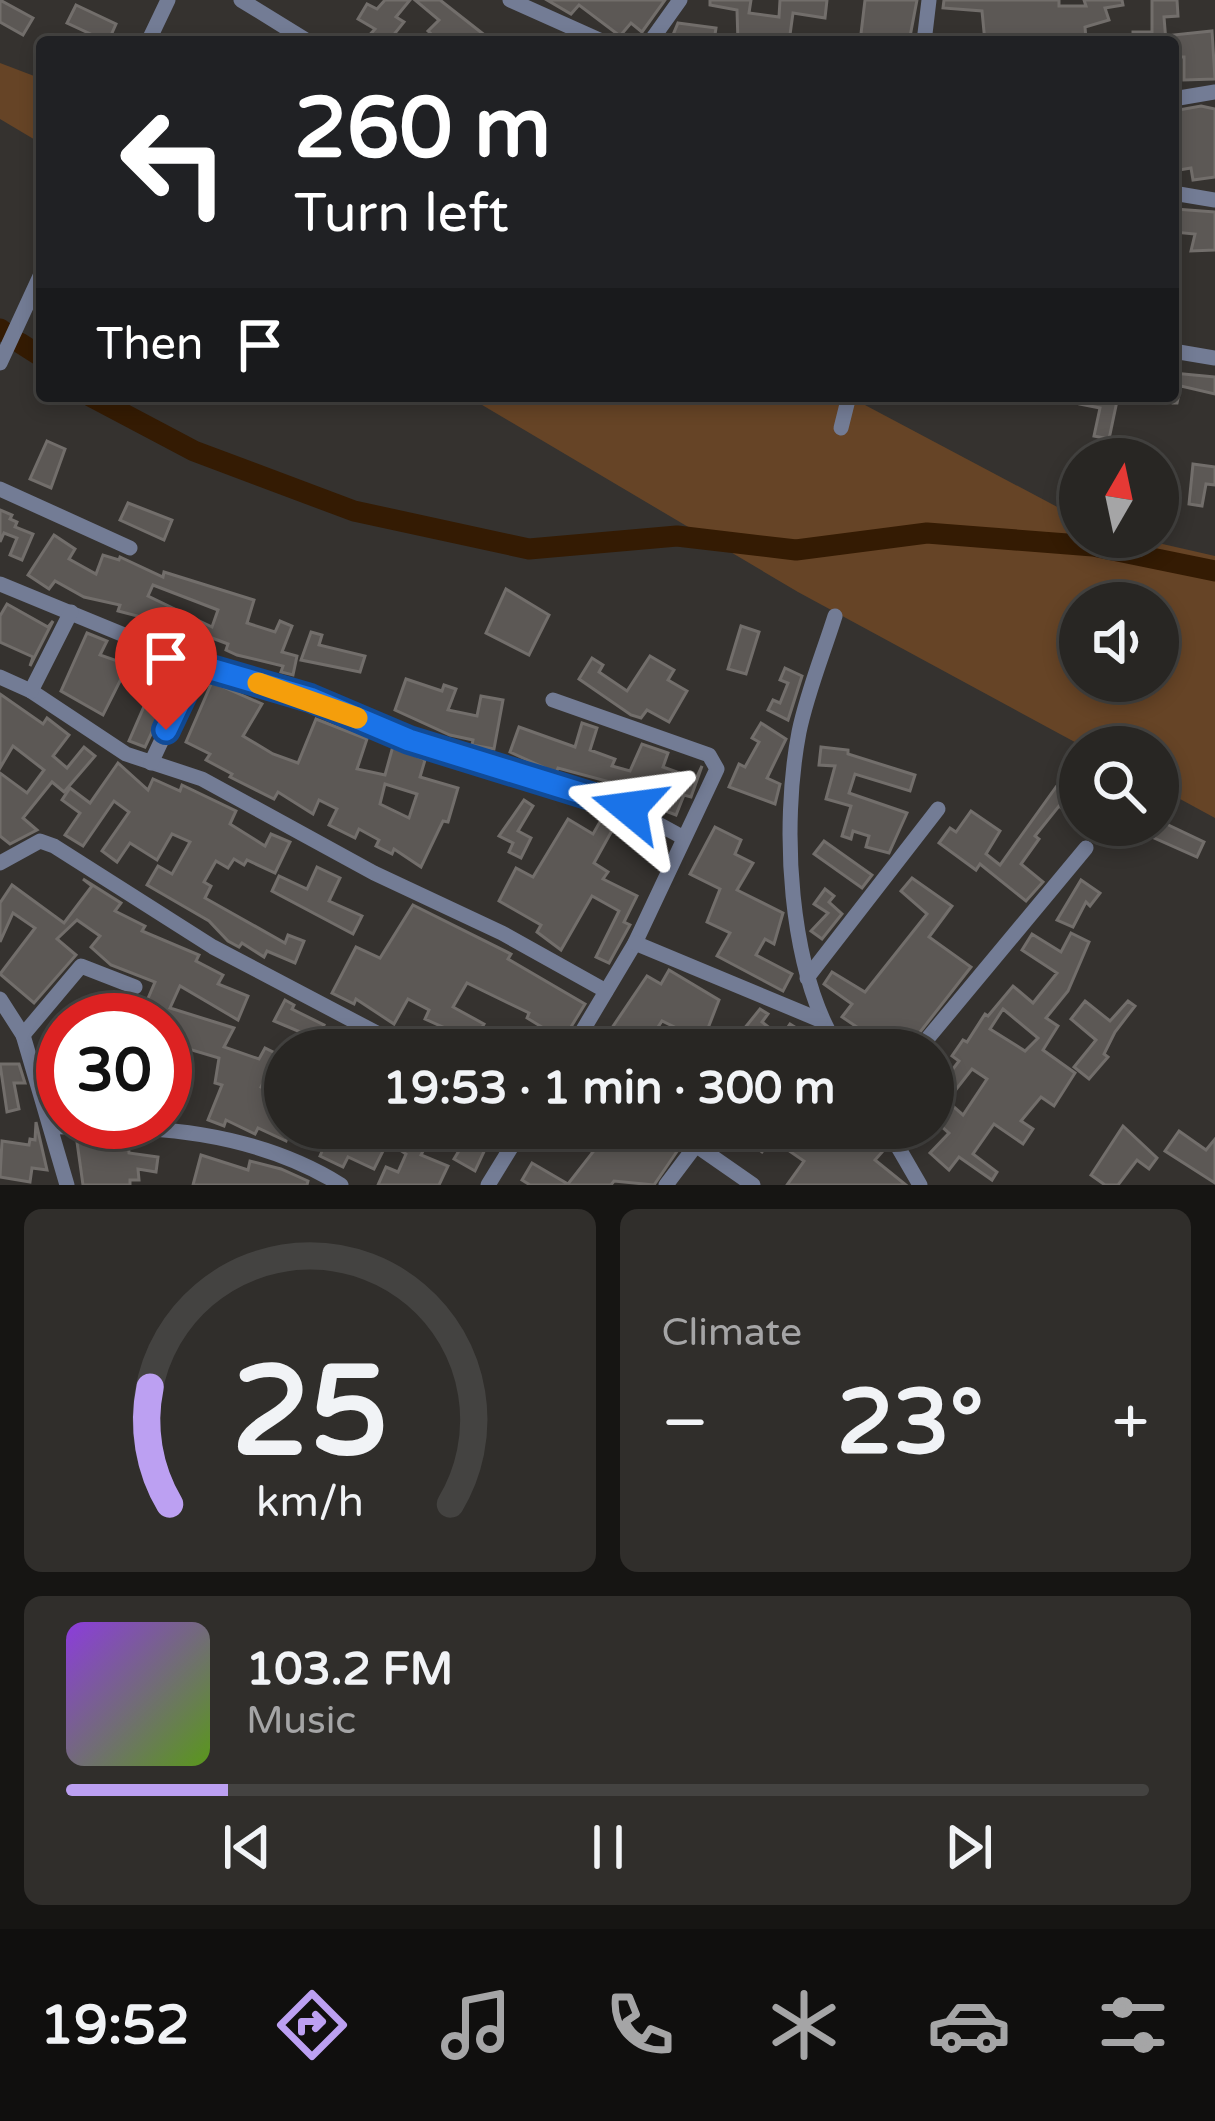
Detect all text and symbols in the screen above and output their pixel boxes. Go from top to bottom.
text: 260 m [294,79,551,180]
icon: left [96,84,252,240]
text: Turn left [294,181,509,246]
icon: arrive [227,312,293,378]
text: Then [96,318,203,372]
north arrow [1059,438,1179,558]
map controls [1059,438,1179,846]
button: sound [1059,582,1179,702]
pin [115,607,217,730]
icon: arrive [133,625,199,691]
button: search [1059,726,1179,846]
position arrow [566,745,692,871]
speed limit sign: 30 [36,993,192,1149]
text: 19:53 · 1 min · 300 m [383,1062,835,1116]
text: Climate [662,1309,802,1356]
text: 25 [231,1338,388,1489]
text: 23° [837,1369,984,1478]
text: − [662,1383,709,1463]
text: + [1112,1383,1149,1463]
text: km/h [256,1476,364,1527]
text: 103.2 FM [246,1643,453,1697]
text: Music [246,1697,356,1744]
icon: previous [214,1814,280,1880]
icon: pause [575,1814,641,1880]
icon: next [936,1814,1002,1880]
icon: directions [270,1983,354,2067]
icon: music [434,1983,518,2067]
icon: phone [598,1983,682,2067]
icon: climate [762,1983,846,2067]
icon: car [927,1983,1011,2067]
icon: filters [1091,1983,1175,2067]
text: 19:52 [40,1993,190,2058]

